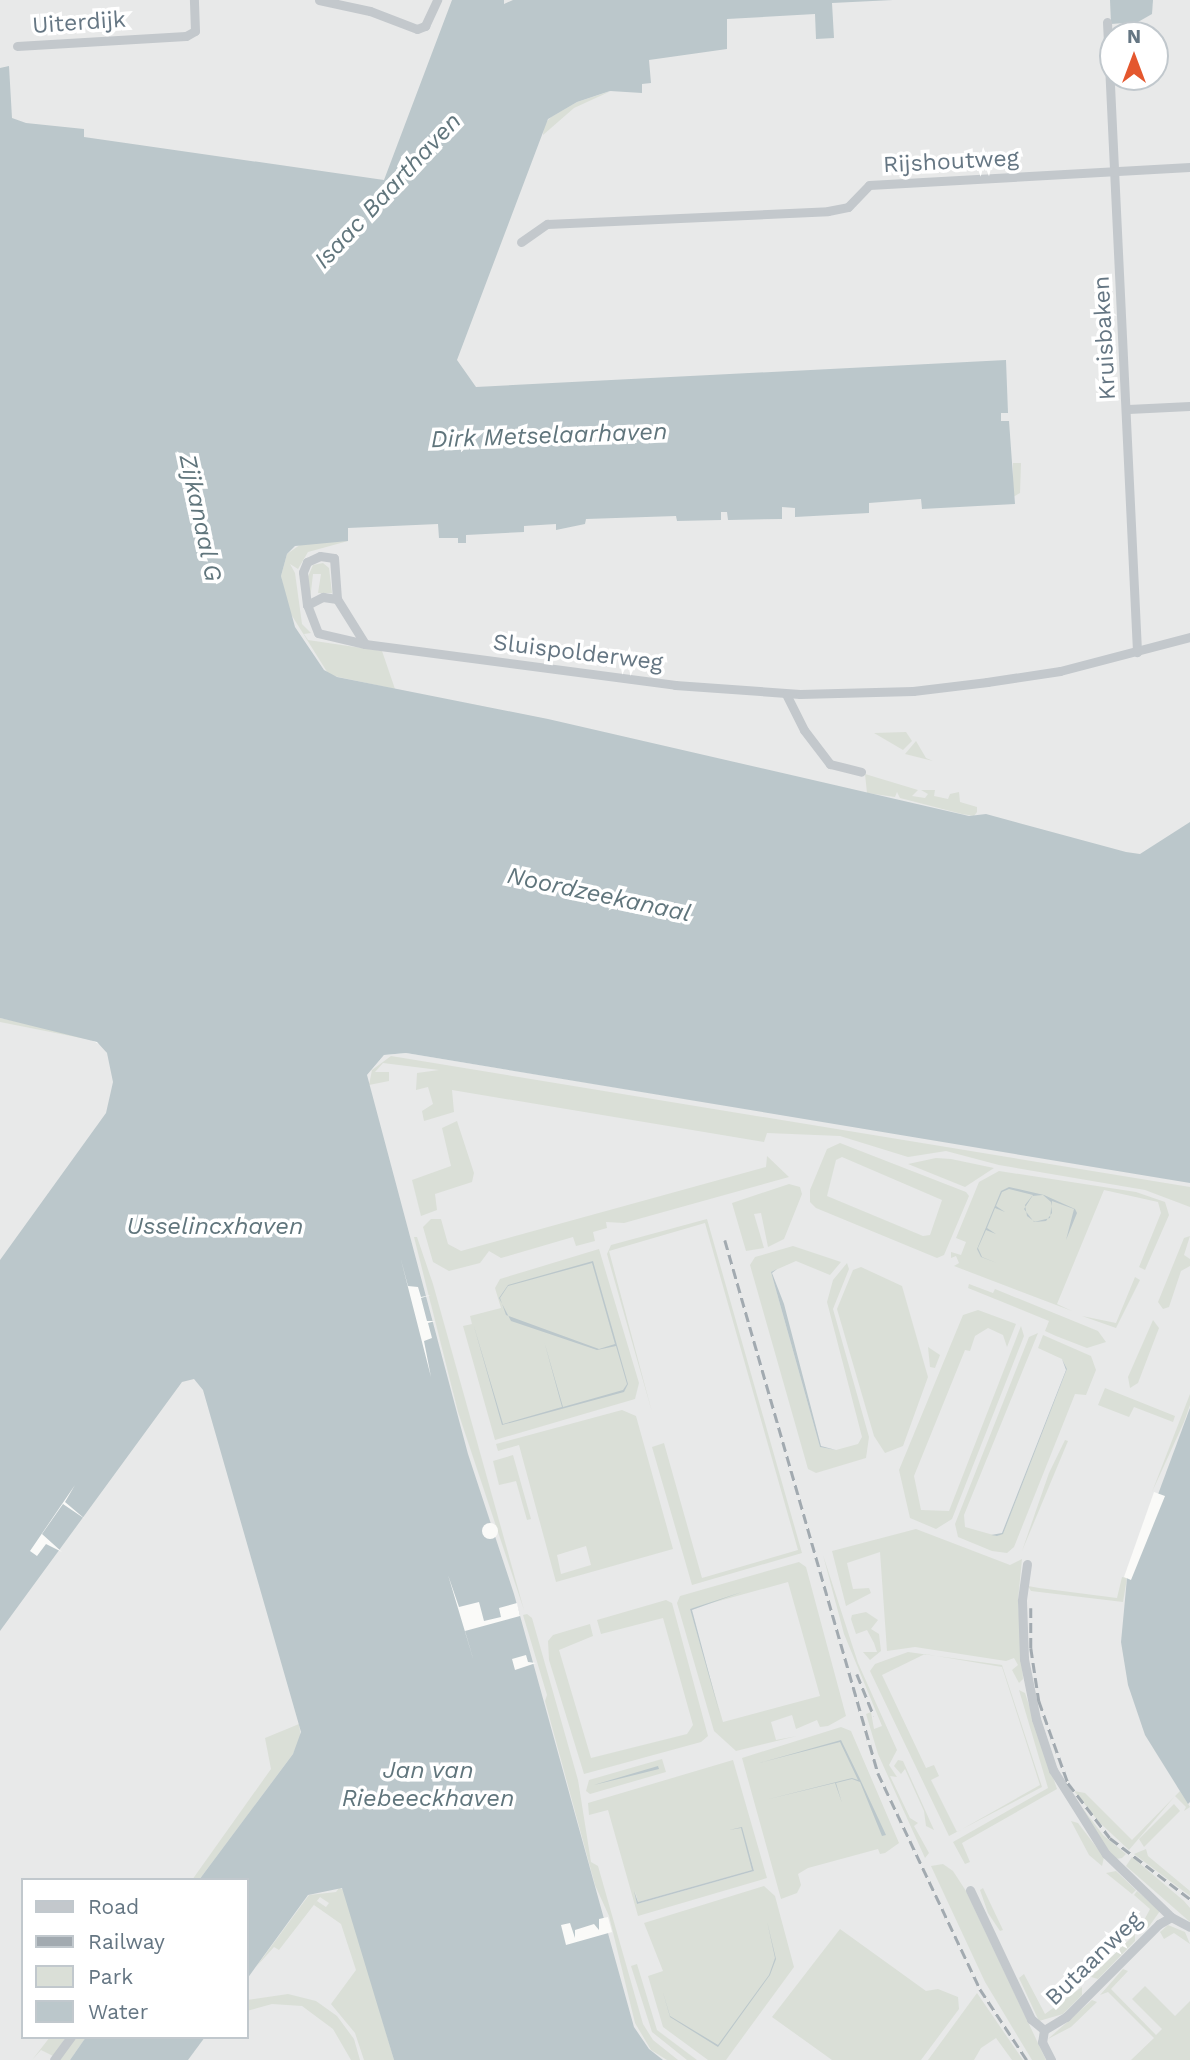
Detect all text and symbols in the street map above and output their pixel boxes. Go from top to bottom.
street label: Uiterdijk [31,6,127,40]
north arrow [1099,21,1169,91]
text: N [1127,25,1141,48]
water label: Isaac Baarthaven [309,107,467,275]
street label: Rijshoutweg [882,145,1020,179]
street label: Kruisbaken [1088,275,1122,401]
water label: Dirk Metselaarhaven [430,417,668,455]
water label: Zijkanaal G [172,451,228,585]
street label: Sluispolderweg [491,629,665,677]
water label: Noordzeekanaal [505,861,693,929]
water label: Usselincxhaven [127,1213,303,1241]
water label: Jan van Riebeeckhaven [342,1757,514,1813]
legend [21,1878,248,2039]
text: Road [88,1894,139,1919]
street label: Butaanweg [1040,1906,1148,2012]
text: Railway [88,1929,165,1954]
text: Park [88,1964,133,1989]
text: Water [88,1999,148,2024]

